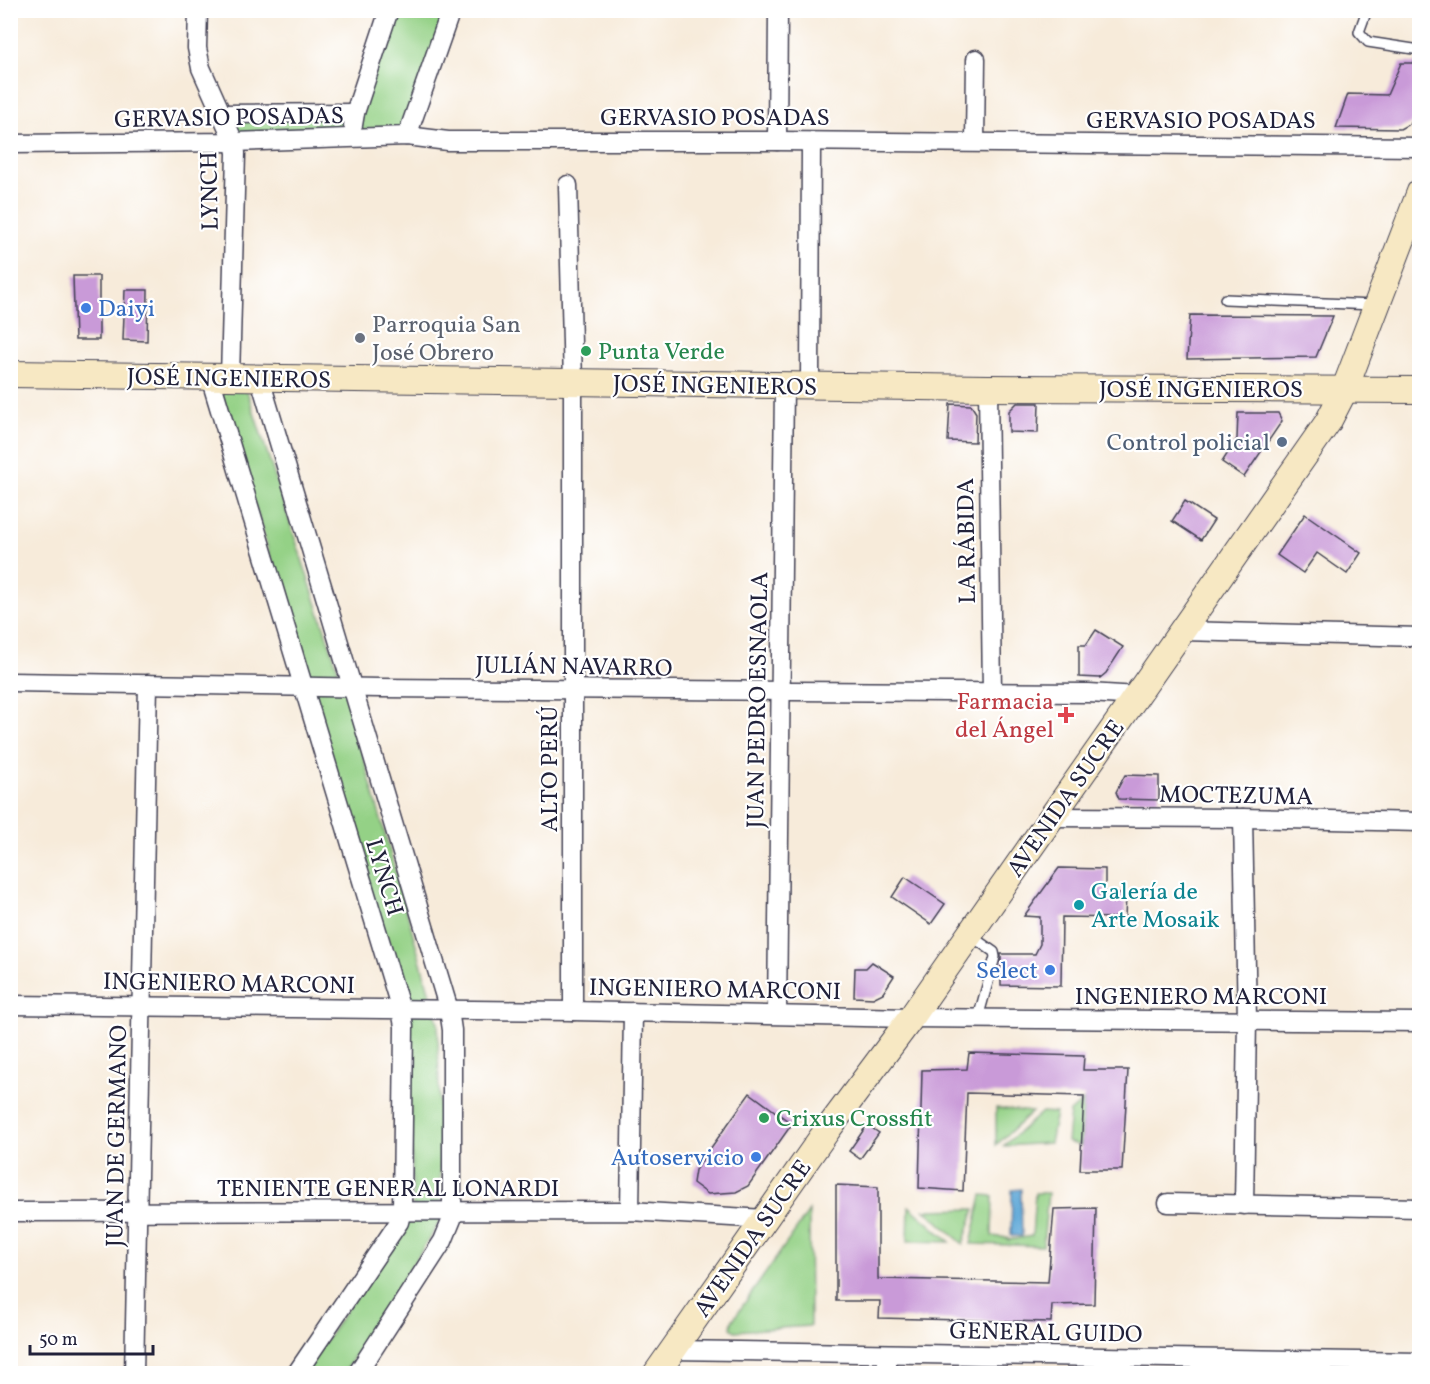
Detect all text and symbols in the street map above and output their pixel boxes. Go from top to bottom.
street label: GERVASIO POSADAS [114,100,344,138]
street label: GERVASIO POSADAS [600,102,830,136]
street label: GERVASIO POSADAS [1086,105,1316,139]
street label: LYNCH [193,151,229,231]
place label: Daiyi [98,293,155,327]
marker: Daiyi [79,301,93,315]
place label: Parroquia San José Obrero [372,309,521,371]
marker: Parroquia San José Obrero [353,331,367,345]
place label: Punta Verde [598,336,725,370]
marker: Punta Verde [579,344,593,358]
street label: JOSÉ INGENIEROS [127,361,331,399]
street label: JOSÉ INGENIEROS [613,368,817,406]
street label: JOSÉ INGENIEROS [1099,374,1303,408]
place label: Control policial [1106,427,1270,461]
marker: Control policial [1275,435,1289,449]
street label: LA RÁBIDA [950,478,986,604]
street label: JUAN PEDRO ESNAOLA [740,571,778,829]
street label: JULIÁN NAVARRO [475,649,673,687]
place label: Farmacia del Ángel [955,686,1054,748]
street label: ALTO PERÚ [534,706,568,832]
marker: Farmacia del Ángel [1059,708,1073,722]
street label: AVENIDA SUCRE [1000,714,1134,885]
street label: MOCTEZUMA [1159,779,1313,815]
street label: LYNCH [355,835,411,920]
place label: Galería de Arte Mosaik [1091,876,1219,938]
marker: Galería de Arte Mosaik [1072,898,1086,912]
place label: Select [976,955,1038,989]
marker: Select [1043,963,1057,977]
street label: INGENIERO MARCONI [102,966,355,1004]
street label: INGENIERO MARCONI [588,972,841,1010]
street label: INGENIERO MARCONI [1075,981,1327,1015]
street label: JUAN DE GERMANO [99,1025,137,1247]
place label: Crixus Crossfit [776,1103,933,1137]
marker: Crixus Crossfit [757,1111,771,1125]
place label: Autoservicio [611,1142,744,1176]
marker: Autoservicio [749,1150,763,1164]
street label: AVENIDA SUCRE [687,1154,821,1325]
street label: TENIENTE GENERAL LONARDI [217,1173,559,1207]
street label: GENERAL GUIDO [949,1315,1143,1353]
scale bar [30,1318,153,1356]
text: 50 m [39,1328,78,1353]

